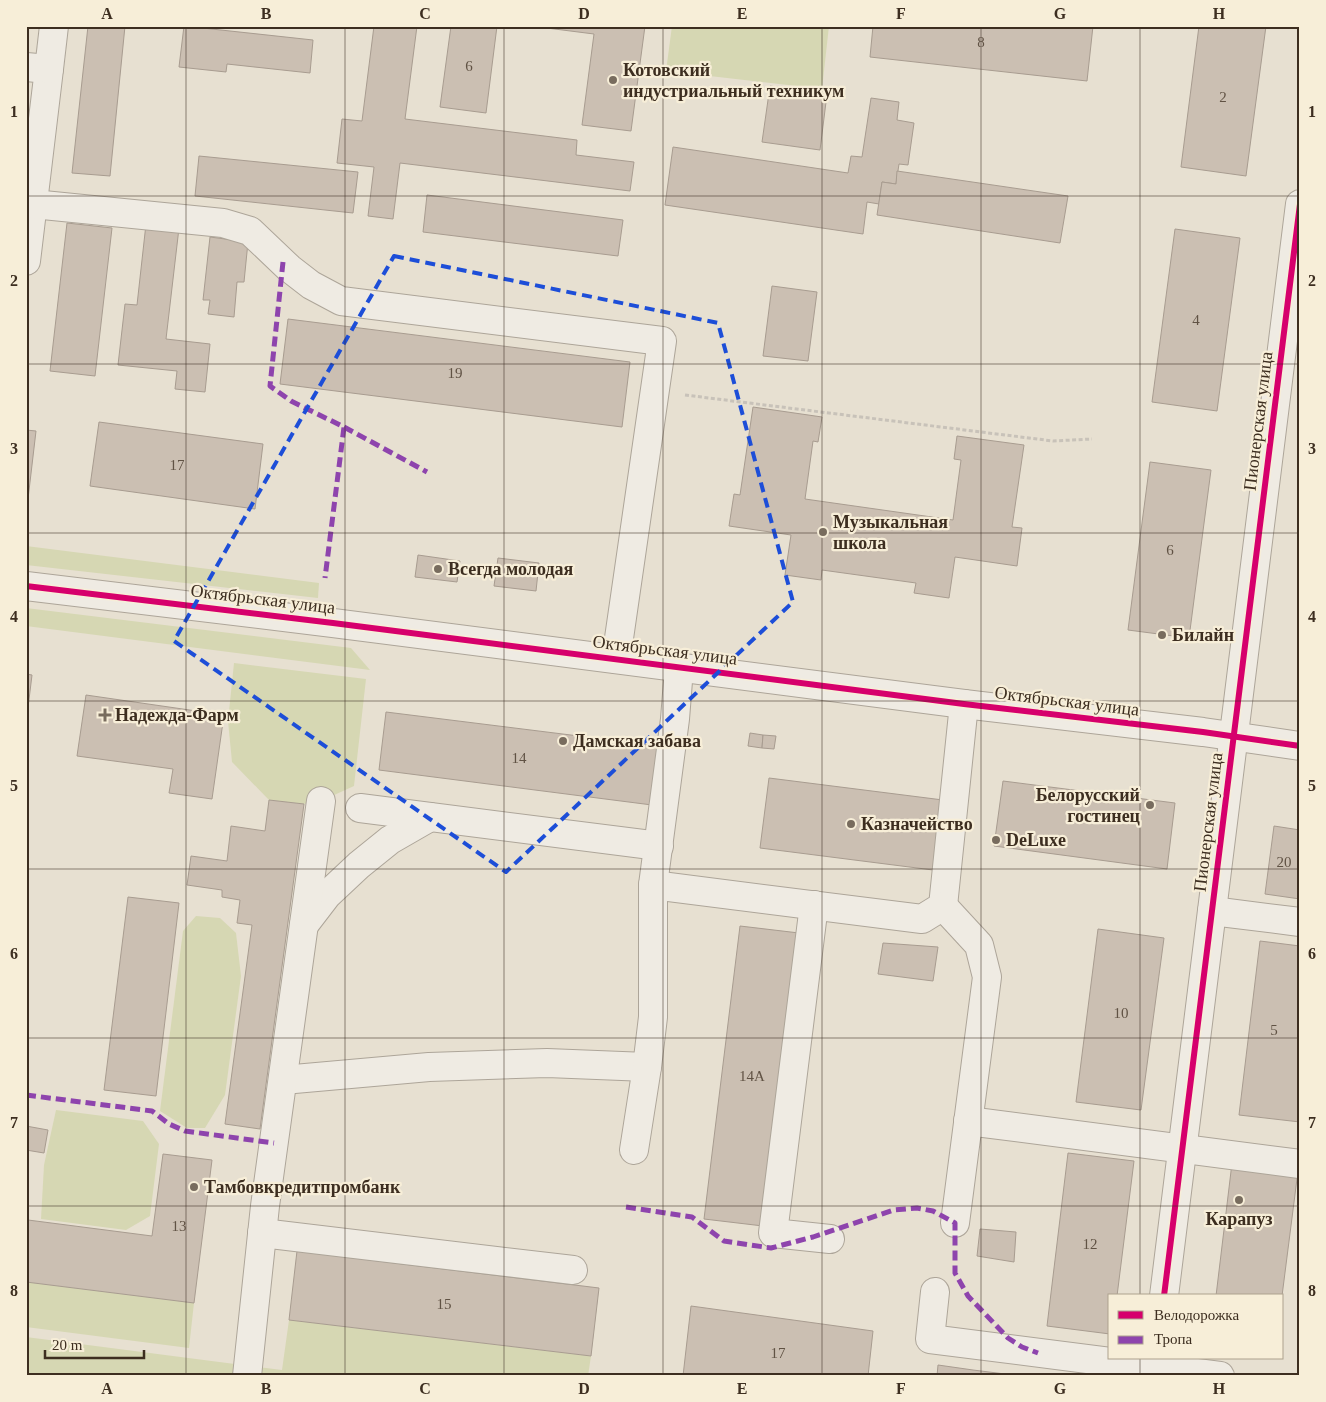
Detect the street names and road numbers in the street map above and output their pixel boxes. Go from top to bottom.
street label: Пионерская улица [1240,350,1276,492]
street label: Октябрьская улица [190,580,336,618]
street label: Октябрьская улица [592,631,738,669]
street label: Октябрьская улица [994,682,1140,720]
street label: Пионерская улица [1190,751,1226,893]

